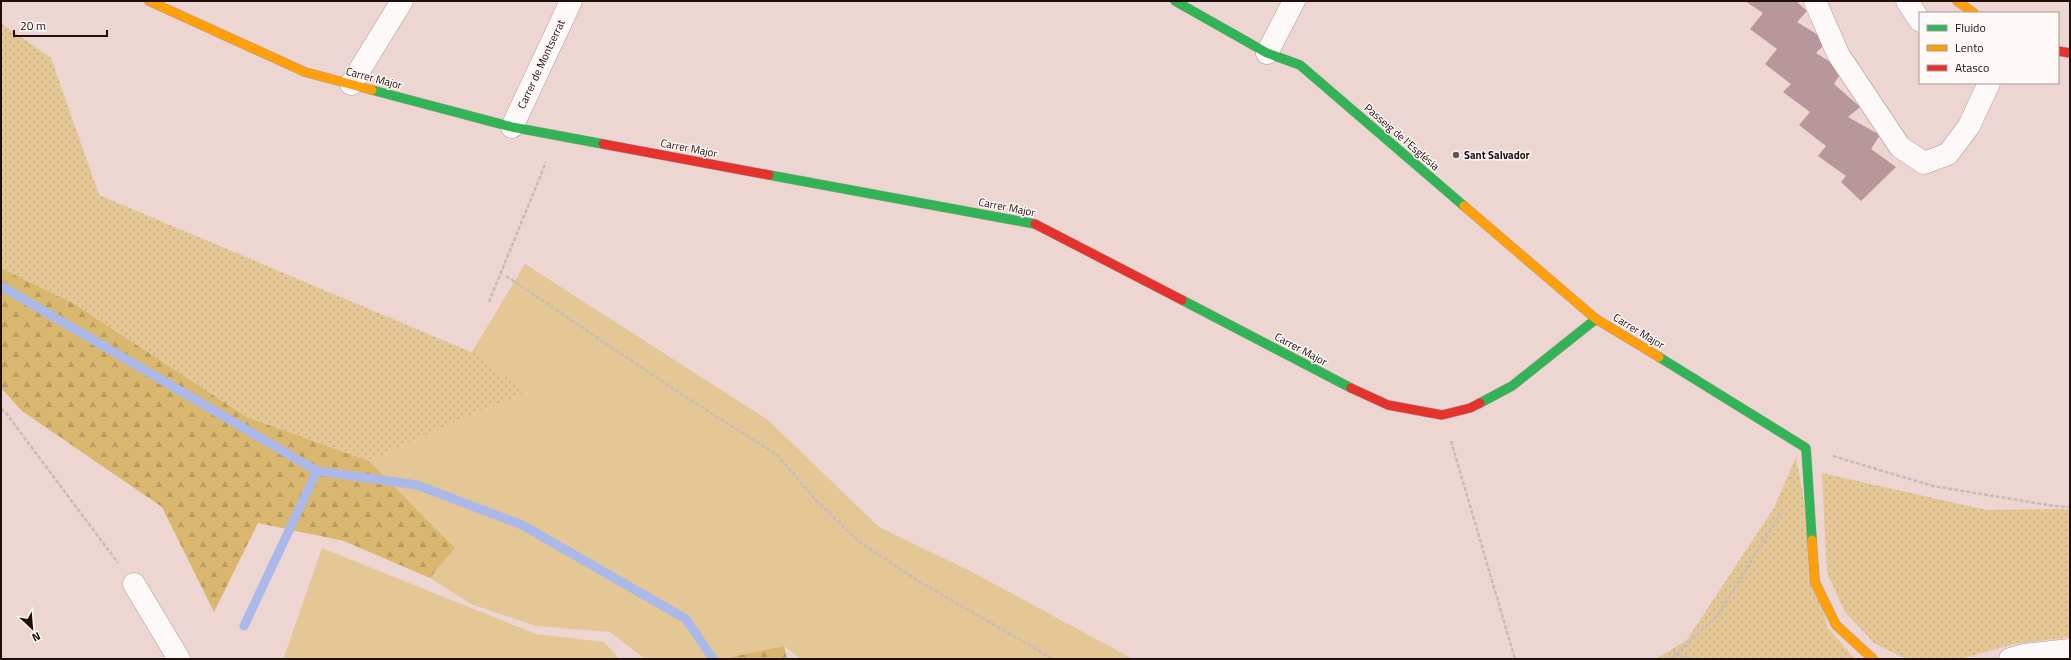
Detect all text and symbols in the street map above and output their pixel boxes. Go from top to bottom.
scale bar [14,12,107,38]
legend [1919,12,2059,84]
text: 20 m [20,16,46,35]
street label: Carrer de Montserrat [513,17,569,111]
text: Fluido [1955,18,1986,37]
text: Lento [1955,38,1984,57]
text: Atasco [1955,58,1989,77]
street label: Carrer Major [344,63,404,93]
street label: Passeig de l'Església [1361,100,1443,174]
street label: Carrer Major [659,135,719,161]
place label: Sant Salvador [1464,147,1530,163]
marker: Sant Salvador [1451,150,1461,160]
street label: Carrer Major [977,194,1037,220]
street label: Carrer Major [1610,309,1668,353]
street label: Carrer Major [1272,328,1330,370]
north arrow [12,608,52,648]
text: N [29,628,43,646]

